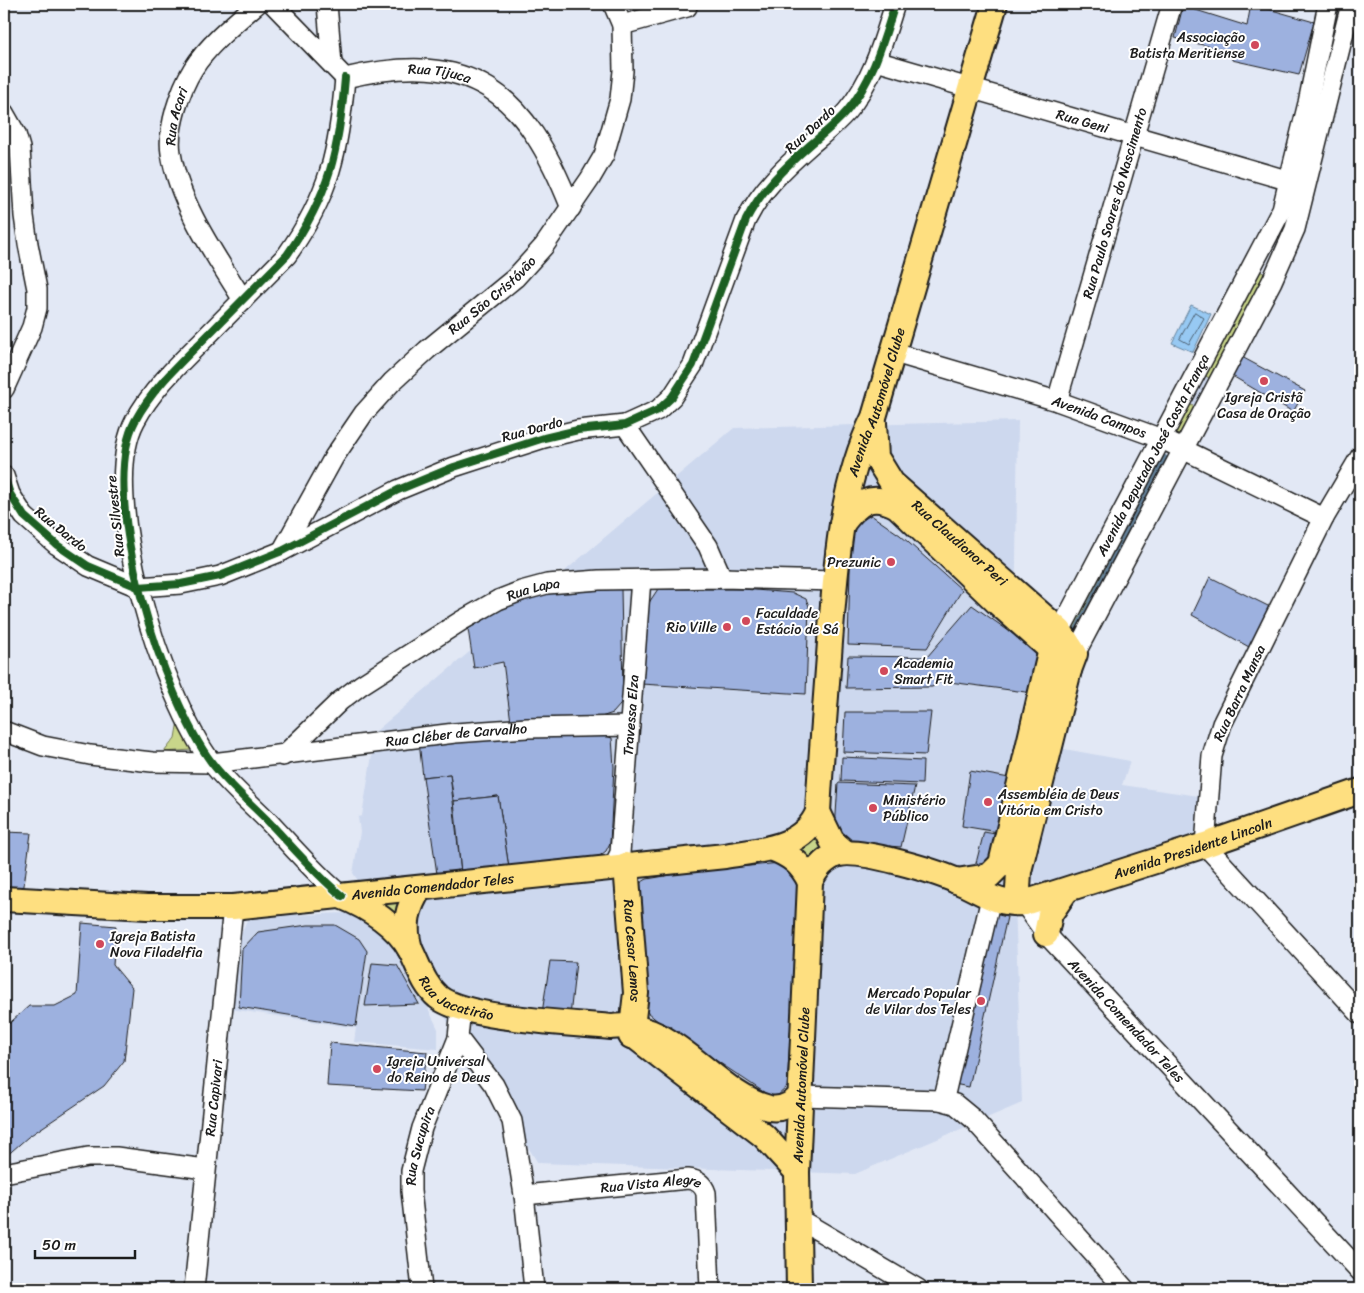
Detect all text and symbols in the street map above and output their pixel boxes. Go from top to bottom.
place label: Associação Batista Meritiense [1130,25,1245,66]
marker: Associação Batista Meritiense [1249,39,1261,51]
street label: Rua Tijuca [408,57,476,91]
street label: Rua Acari [158,82,196,146]
street label: Rua Dardo [779,99,842,160]
street label: Rua Geni [1053,102,1113,141]
street label: Rua Paulo Soares do Nascimento [1075,105,1154,302]
street label: Rua São Cristóvão [442,250,543,341]
street label: Avenida Automóvel Clube [840,325,913,481]
street label: Avenida Deputado José Costa França [1089,349,1217,562]
marker: Igreja Cristã Casa de Oração [1258,375,1270,387]
place label: Igreja Cristã Casa de Oração [1217,385,1311,426]
street label: Avenida Campos [1048,388,1150,445]
street label: Rua Dardo [499,409,565,450]
street label: Rua Silvestre [99,474,132,558]
street label: Rua Claudionor Peri [906,494,1014,593]
street label: Rua Dardo [29,500,93,559]
place label: Prezunic [827,550,881,575]
marker: Prezunic [885,556,897,568]
street label: Rua Lapa [503,571,561,609]
place label: Faculdade Estácio de Sá [756,601,839,642]
place label: Rio Ville [667,615,717,640]
marker: Faculdade Estácio de Sá [740,615,752,627]
marker: Rio Ville [721,621,733,633]
street label: Rua Barra Mansa [1206,641,1273,746]
place label: Academia Smart Fit [893,651,953,692]
marker: Academia Smart Fit [878,665,890,677]
street label: Travessa Elza [615,674,647,757]
street label: Rua Cléber de Carvalho [384,716,528,754]
place label: Assembléia de Deus Vitória em Cristo [997,782,1120,823]
place label: Ministério Público [883,788,946,829]
marker: Assembléia de Deus Vitória em Cristo [982,796,994,808]
marker: Ministério Público [867,802,879,814]
street label: Avenida Presidente Lincoln [1109,810,1276,887]
street label: Avenida Comendador Teles [349,866,516,908]
street label: Rua Cesar Lemos [616,899,648,1004]
place label: Igreja Batista Nova Filadelfia [109,924,202,965]
marker: Igreja Batista Nova Filadelfia [94,938,106,950]
street label: Avenida Comendador Teles [1061,952,1191,1089]
street label: Rua Jacatirão [412,971,496,1028]
place label: Mercado Popular de Vilar dos Teles [866,981,972,1022]
marker: Mercado Popular de Vilar dos Teles [975,995,987,1007]
street label: Avenida Automóvel Clube [785,1007,817,1165]
place label: Igreja Universal do Reino de Deus [386,1049,491,1090]
street label: Rua Capivari [198,1057,230,1138]
marker: Igreja Universal do Reino de Deus [371,1063,383,1075]
street label: Rua Sucupira [399,1102,443,1185]
street label: Rua Vista Alegre [599,1167,708,1200]
scale bar [35,1228,135,1260]
text: 50 m [42,1232,77,1258]

